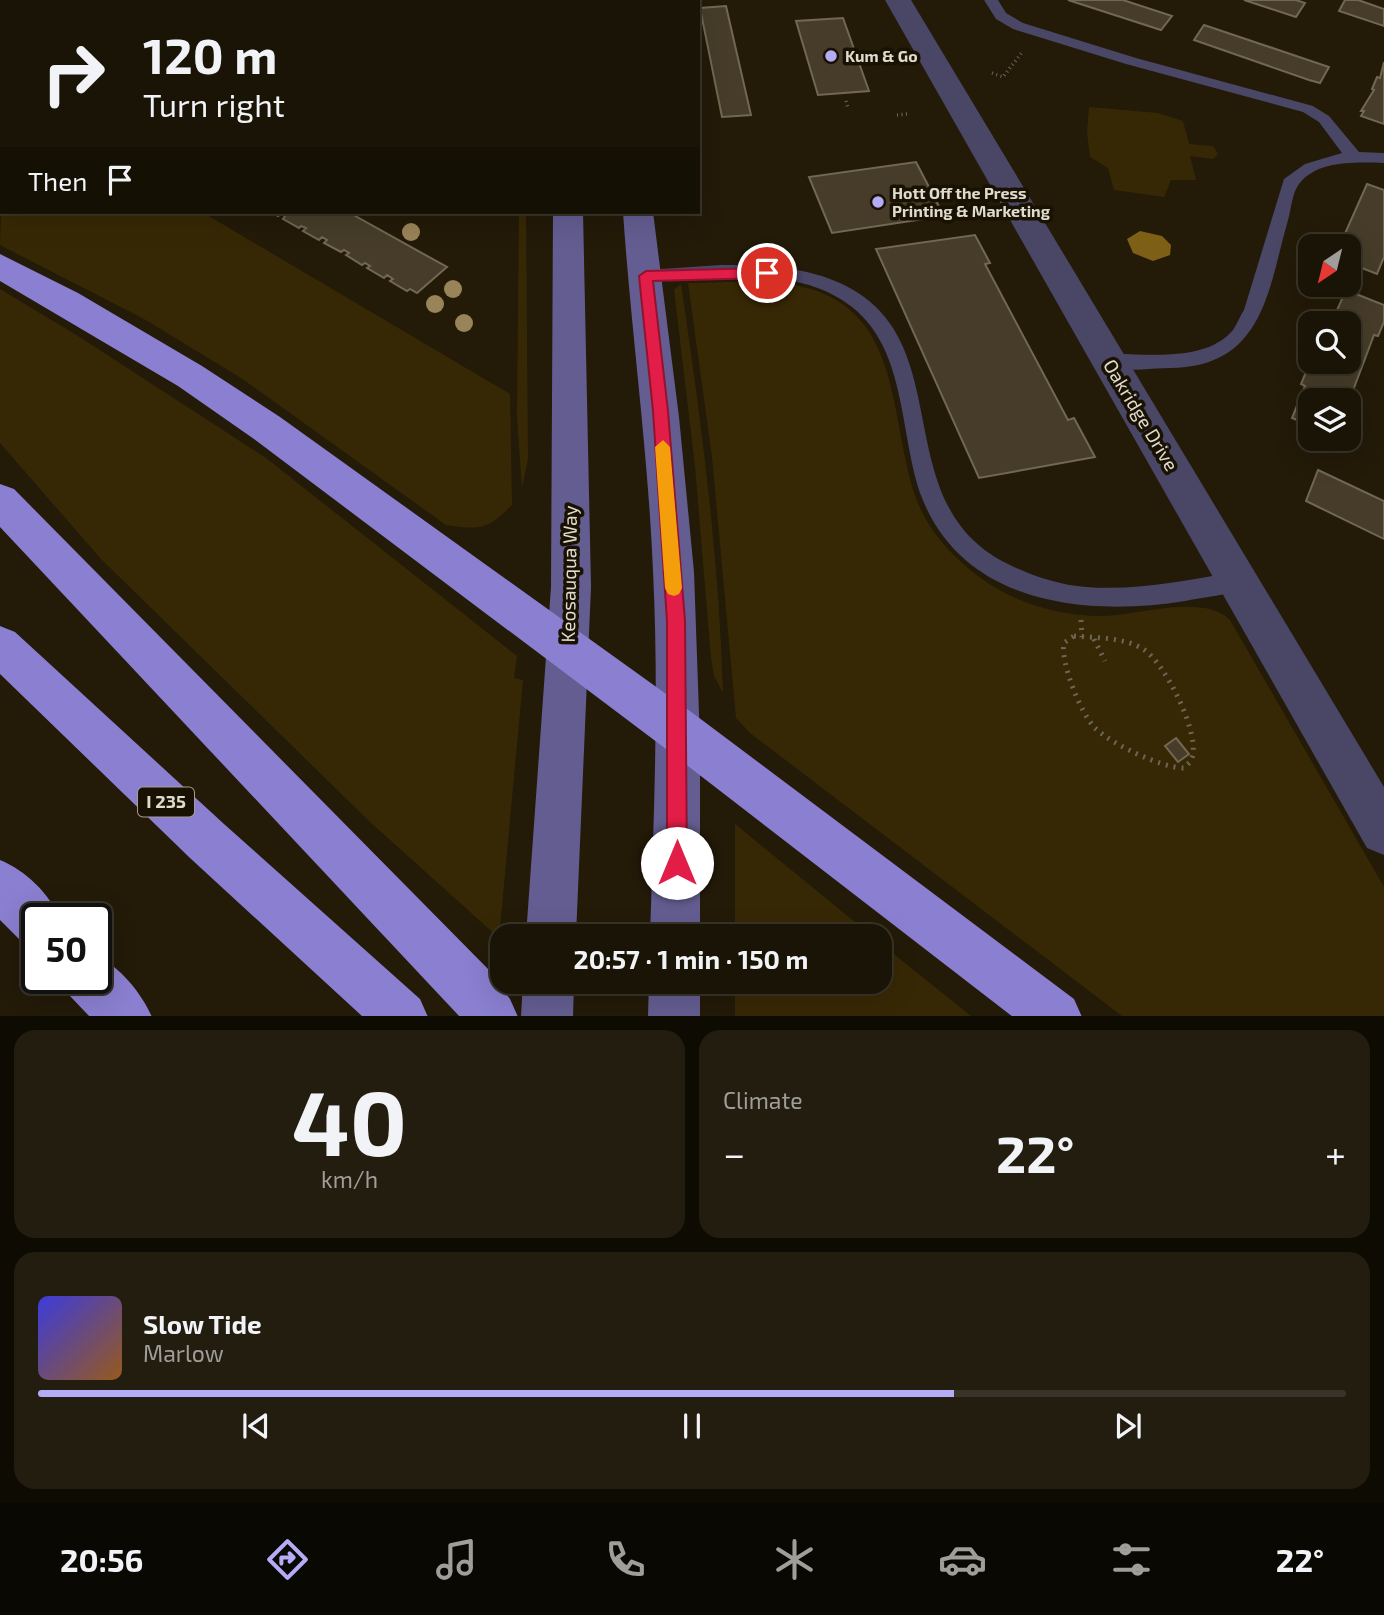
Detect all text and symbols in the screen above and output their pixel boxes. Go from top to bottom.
text: 120 m [143,25,277,84]
icon: right [28,28,119,119]
place label: Kum & Go [845,46,918,65]
marker: Kum & Go [823,48,839,64]
text: Turn right [143,85,285,123]
icon: arrive [101,161,139,199]
text: Then [28,165,87,196]
place label: Hott Off the Press Printing & Marketing [892,183,1051,220]
marker: Hott Off the Press Printing & Marketing [870,194,886,210]
north arrow [1298,234,1362,298]
map controls [1298,234,1361,451]
pin [737,243,797,303]
icon: arrive [748,254,786,292]
button: search [1298,311,1361,374]
street label: Oakridge Drive [1099,355,1184,475]
button: layers [1298,388,1361,451]
street label: Keosauqua Way [556,505,581,643]
road number: I 235 [138,788,194,816]
position arrow [640,826,714,900]
speed limit sign: 50 [21,903,112,994]
text: 20:57 · 1 min · 150 m [574,943,808,974]
text: 40 [292,1065,407,1174]
text: Climate [723,1086,803,1114]
text: 22° [996,1121,1074,1183]
text: − [723,1130,745,1176]
text: + [1325,1130,1346,1176]
text: km/h [321,1165,378,1193]
text: Slow Tide [143,1308,262,1339]
text: Marlow [143,1339,224,1367]
icon: previous [237,1407,275,1445]
icon: pause [673,1407,711,1445]
icon: next [1109,1407,1147,1445]
icon: directions [263,1535,312,1584]
icon: music [432,1535,481,1584]
icon: phone [601,1535,650,1584]
icon: climate [770,1535,819,1584]
icon: car [938,1535,987,1584]
icon: filters [1107,1535,1156,1584]
text: 20:56 [60,1540,143,1578]
text: 22° [1276,1540,1324,1578]

